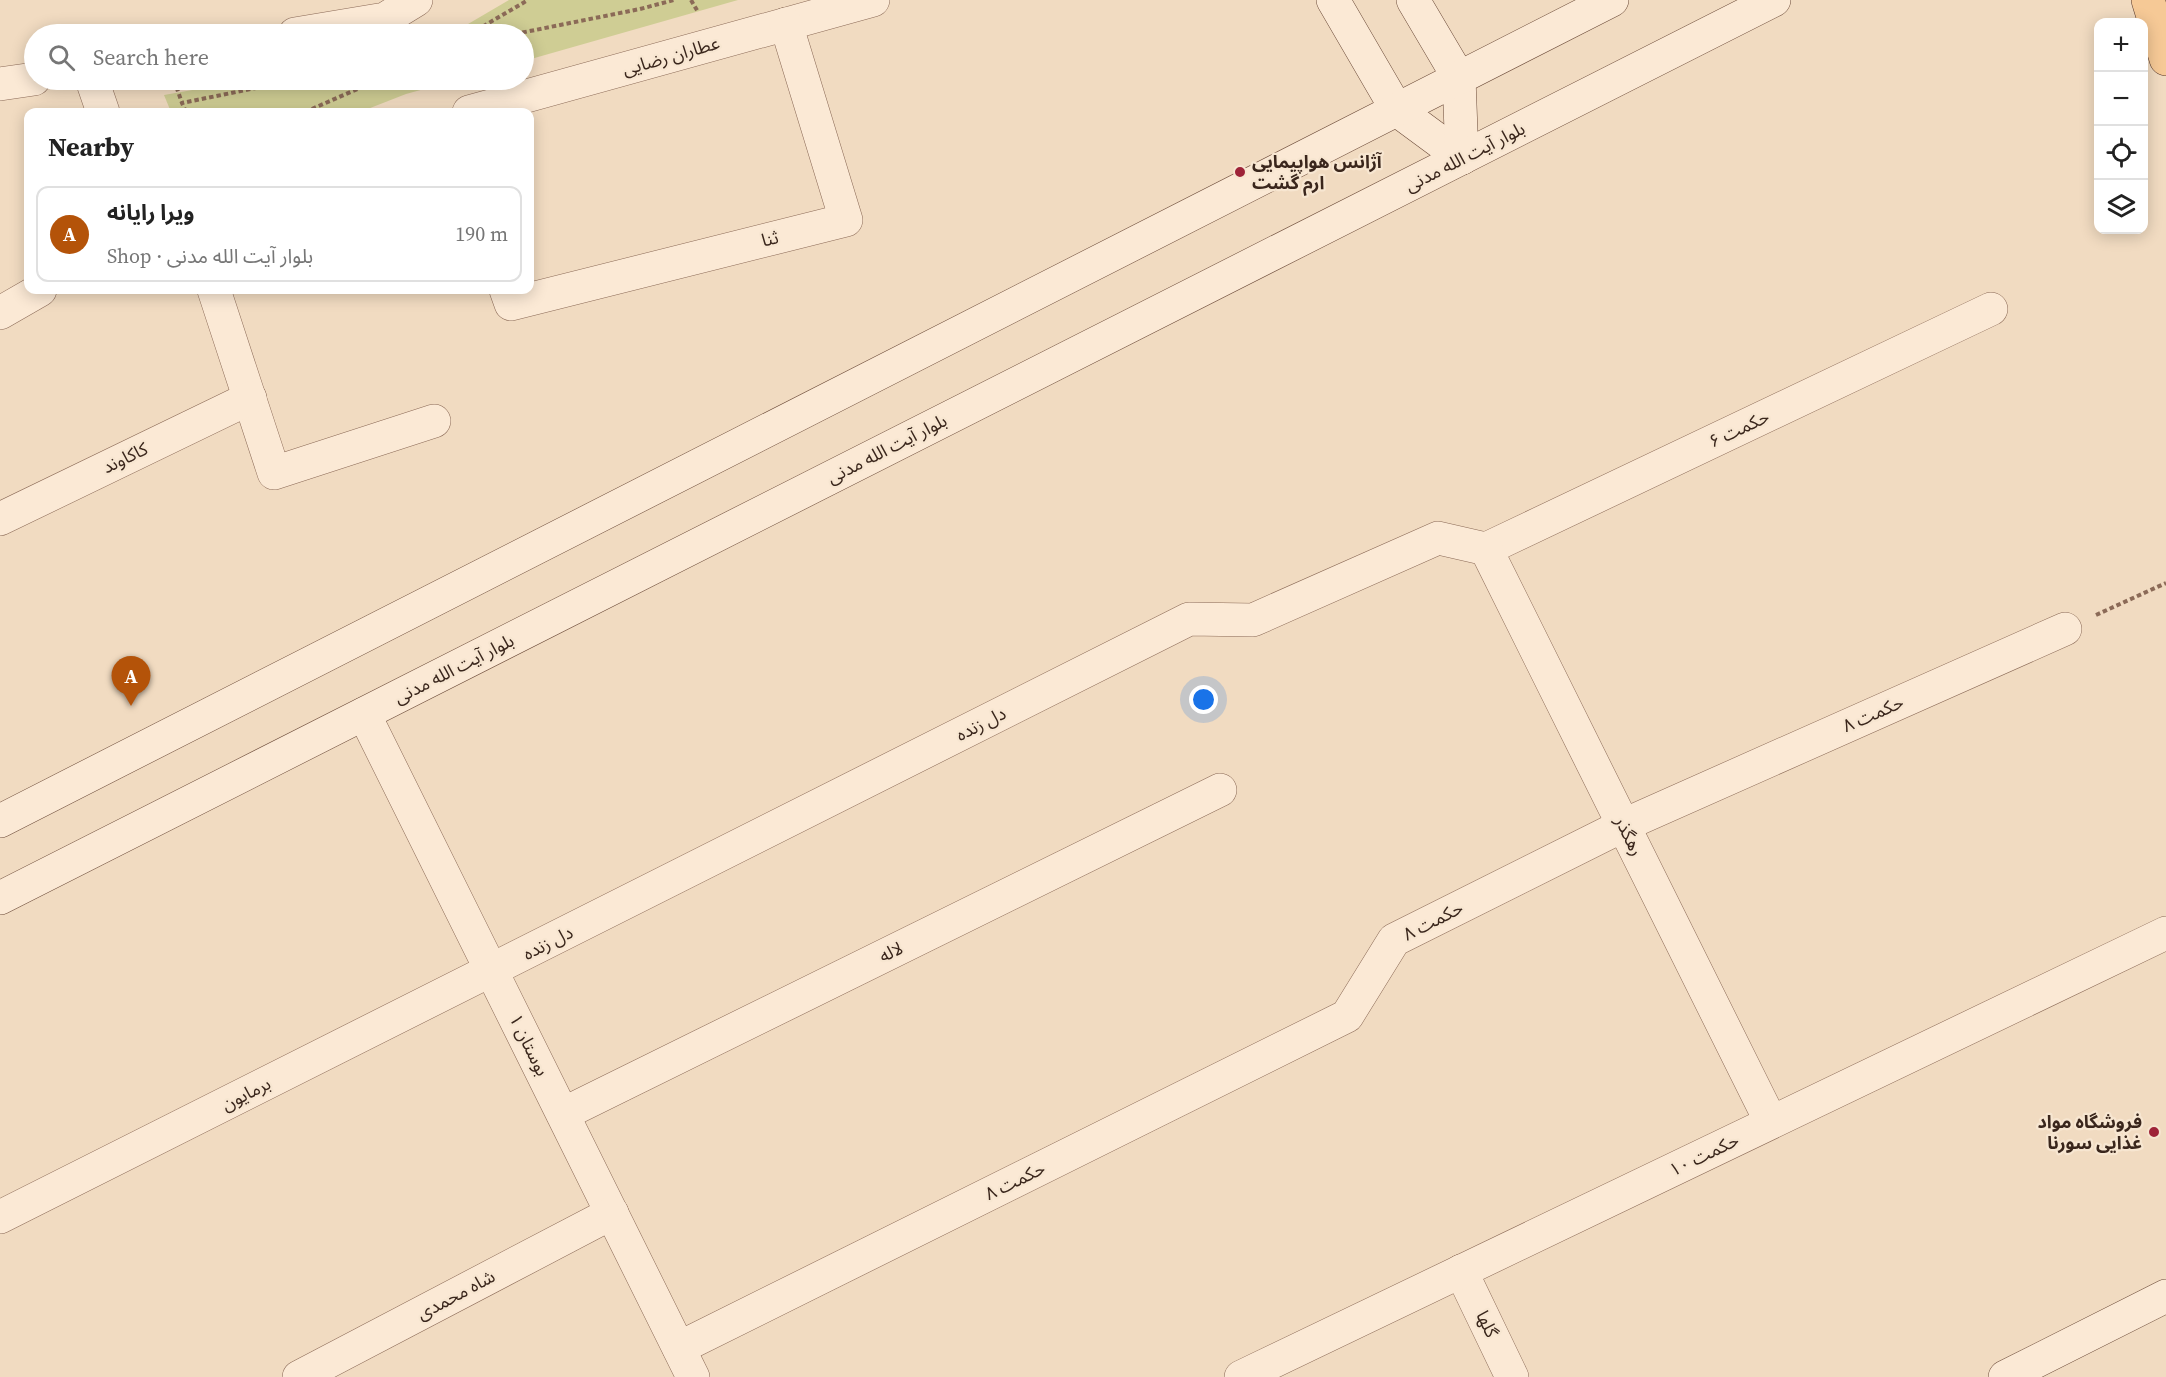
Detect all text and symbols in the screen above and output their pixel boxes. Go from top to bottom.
map controls [2094,18,2148,234]
button: + [2094,18,2148,72]
search box [24,24,534,90]
street label: عطاران رضایی [619,30,722,81]
icon: search [45,41,78,74]
text: Search here [93,42,209,72]
button: − [2094,72,2148,126]
street label: بلوار آیت الله مدنی [1400,116,1529,198]
button: locate [2094,126,2148,180]
text: Nearby [48,129,134,165]
place label: آژانس هواپیمایی ارم‌ گشت [1252,149,1383,196]
marker: آژانس هواپیمایی ارم‌ گشت [1233,165,1247,179]
button: layers [2094,180,2148,234]
text: ویرا رایانه [107,197,194,227]
text: A [63,220,76,248]
text: 190 m [455,220,508,248]
street label: ثنا [759,224,781,253]
text: Shop · بلوار آیت الله مدنی [107,242,313,270]
street label: حکمت ۶ [1704,404,1773,453]
street label: بلوار آیت الله مدنی [822,408,951,490]
street label: کاکاوند [98,436,152,479]
street label: بلوار آیت الله مدنی [389,628,518,710]
pin: A [112,656,150,706]
your location [1189,685,1218,714]
street label: حکمت ۸ [1838,689,1907,738]
street label: دل زنده [951,700,1010,747]
street label: رهگذر [1609,811,1650,860]
street label: حکمت ۸ [1398,895,1467,946]
street label: دل زنده [518,919,577,966]
street label: لاله [875,935,907,968]
street label: بوستان ۱ [504,1010,555,1080]
street label: برمایون [217,1071,275,1117]
place label: فروشگاه مواد غذایی سورنا [2037,1109,2142,1155]
marker: فروشگاه مواد غذایی سورنا [2147,1125,2161,1139]
street label: حکمت ۱۰ [1665,1127,1743,1182]
street label: حکمت ۸ [980,1155,1049,1206]
street label: شاه محمدی [412,1263,499,1326]
street label: گلها [1470,1306,1505,1342]

